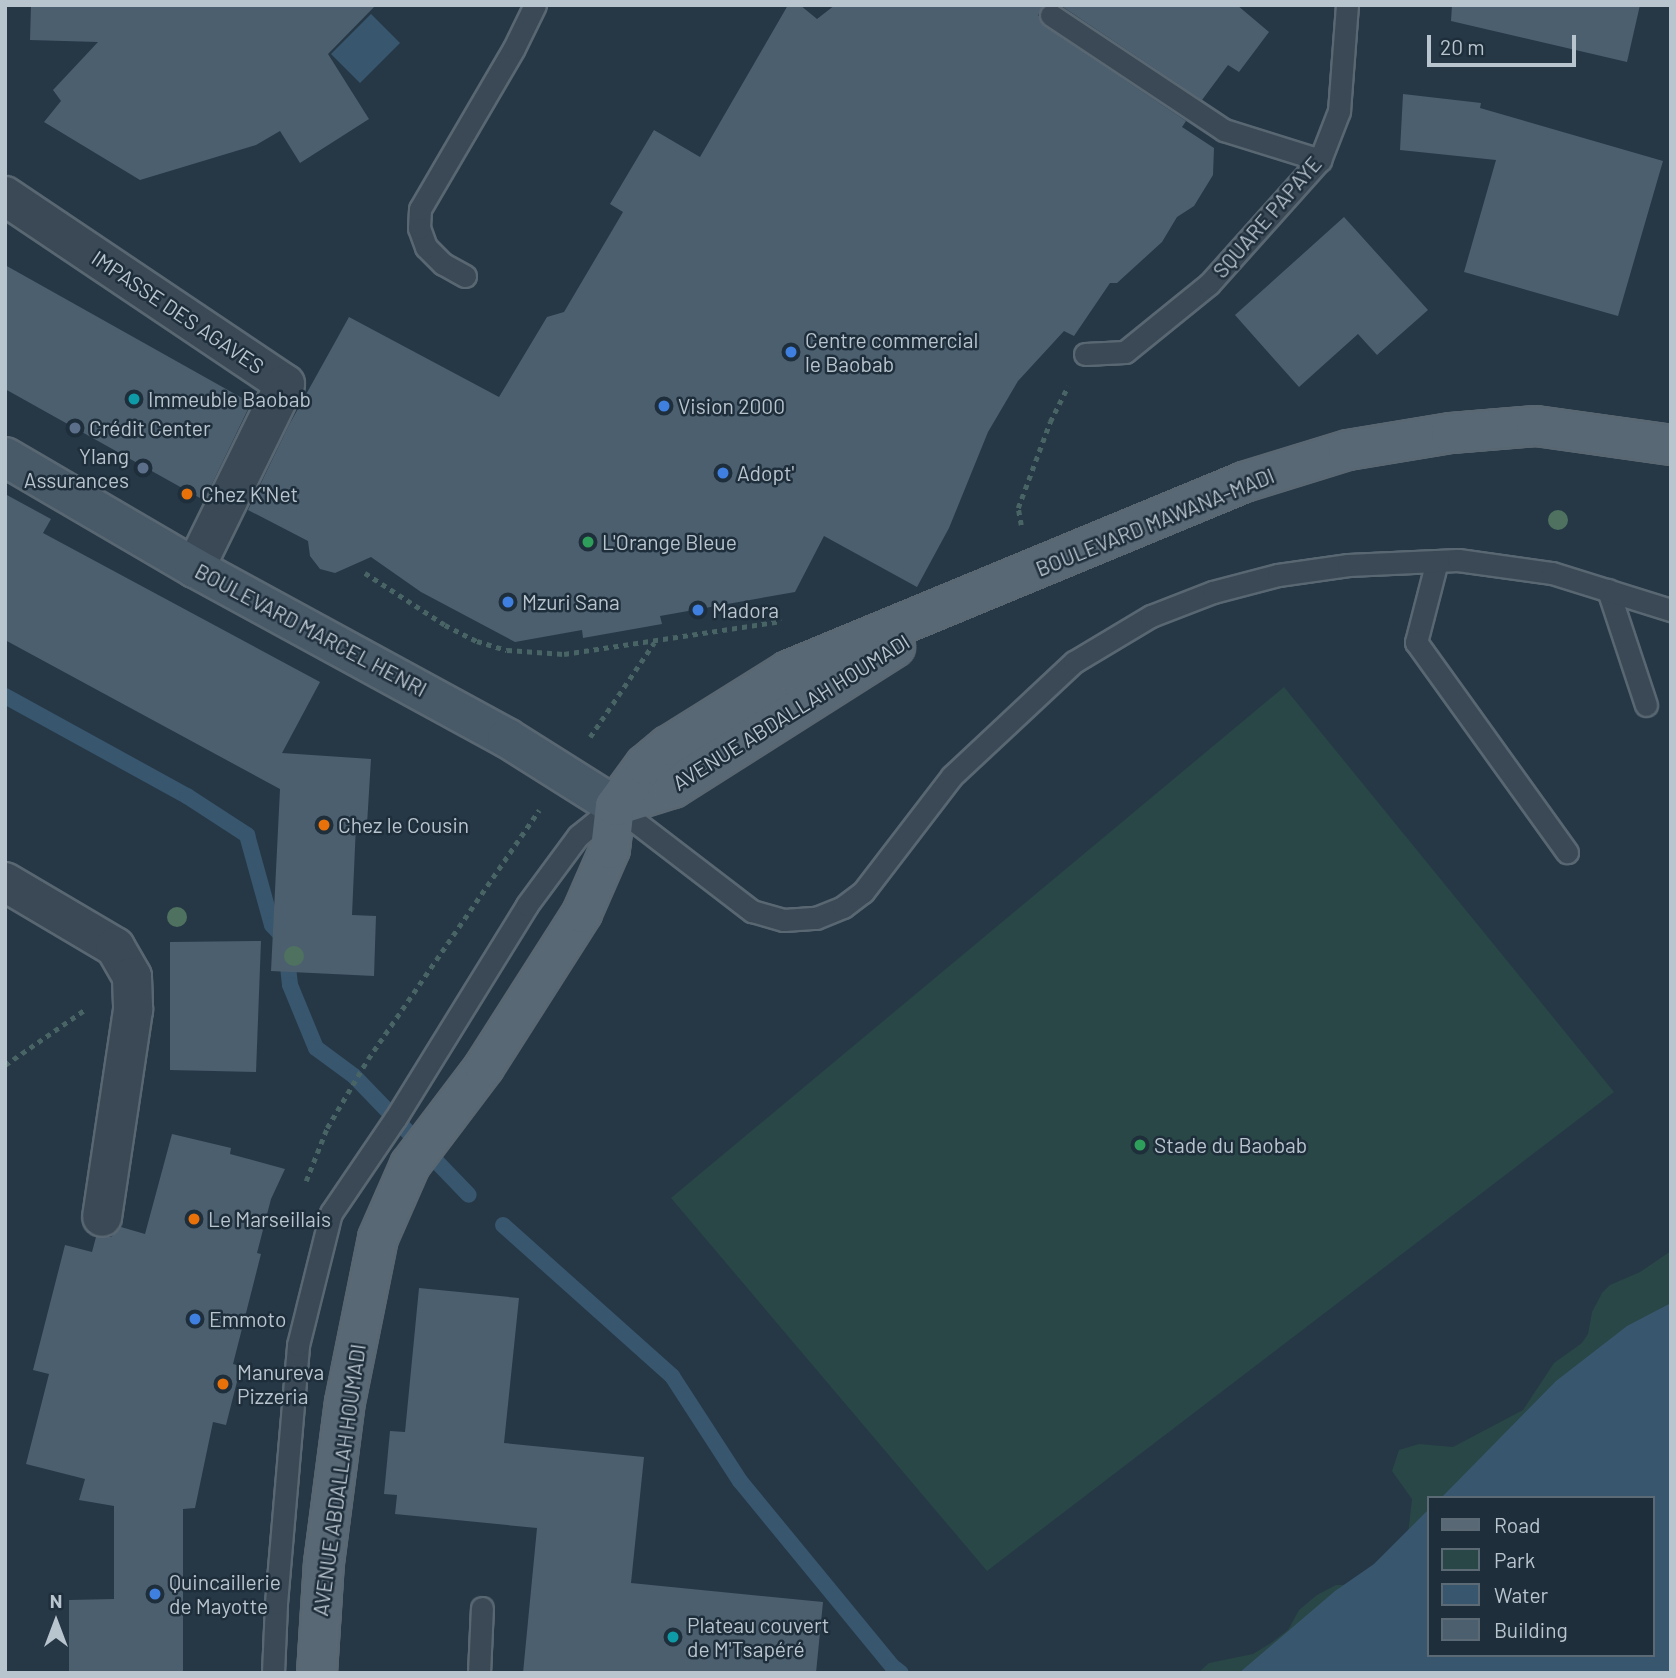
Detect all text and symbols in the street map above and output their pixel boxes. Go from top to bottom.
scale bar [1431,21,1580,65]
text: 20 m [1440,34,1485,59]
street label: SQUARE PAPAYE [1207,151,1327,283]
street label: IMPASSE DES AGAVES [87,245,269,379]
place label: Centre commercial le Baobab [805,327,978,377]
marker: Centre commercial le Baobab [783,344,799,360]
place label: Immeuble Baobab [148,386,311,412]
marker: Immeuble Baobab [126,391,142,407]
place label: Vision 2000 [678,393,785,419]
marker: Vision 2000 [656,398,672,414]
place label: Crédit Center [89,415,211,441]
marker: Crédit Center [67,420,83,436]
place label: Ylang Assurances [24,443,129,493]
marker: Ylang Assurances [135,460,151,476]
place label: Adopt' [737,460,794,486]
street label: BOULEVARD MAWANA-MADI [1032,463,1278,581]
marker: Adopt' [715,465,731,481]
place label: Chez K'Net [201,481,298,507]
marker: Chez K'Net [179,486,195,502]
place label: L'Orange Bleue [602,529,737,555]
marker: L'Orange Bleue [580,534,596,550]
street label: BOULEVARD MARCEL HENRI [191,558,431,702]
place label: Mzuri Sana [522,589,620,615]
marker: Mzuri Sana [500,594,516,610]
place label: Madora [712,597,779,623]
marker: Madora [690,602,706,618]
street label: AVENUE ABDALLAH HOUMADI [668,629,914,795]
place label: Chez le Cousin [338,812,469,838]
marker: Chez le Cousin [316,817,332,833]
place label: Stade du Baobab [1154,1132,1307,1158]
marker: Stade du Baobab [1132,1137,1148,1153]
place label: Le Marseillais [208,1206,331,1232]
marker: Le Marseillais [186,1211,202,1227]
place label: Emmoto [209,1306,286,1332]
marker: Emmoto [187,1311,203,1327]
street label: AVENUE ABDALLAH HOUMADI [307,1342,371,1618]
place label: Manureva Pizzeria [237,1359,324,1409]
marker: Manureva Pizzeria [215,1376,231,1392]
legend [1428,1496,1655,1657]
text: Road [1494,1512,1540,1537]
text: Park [1494,1547,1535,1572]
place label: Quincaillerie de Mayotte [169,1569,281,1619]
text: Water [1494,1582,1548,1607]
marker: Quincaillerie de Mayotte [147,1586,163,1602]
north arrow [21,1587,91,1657]
text: N [50,1589,62,1612]
place label: Plateau couvert de M'Tsapéré [687,1612,829,1662]
text: Building [1494,1617,1568,1642]
marker: Plateau couvert de M'Tsapéré [665,1629,681,1645]

